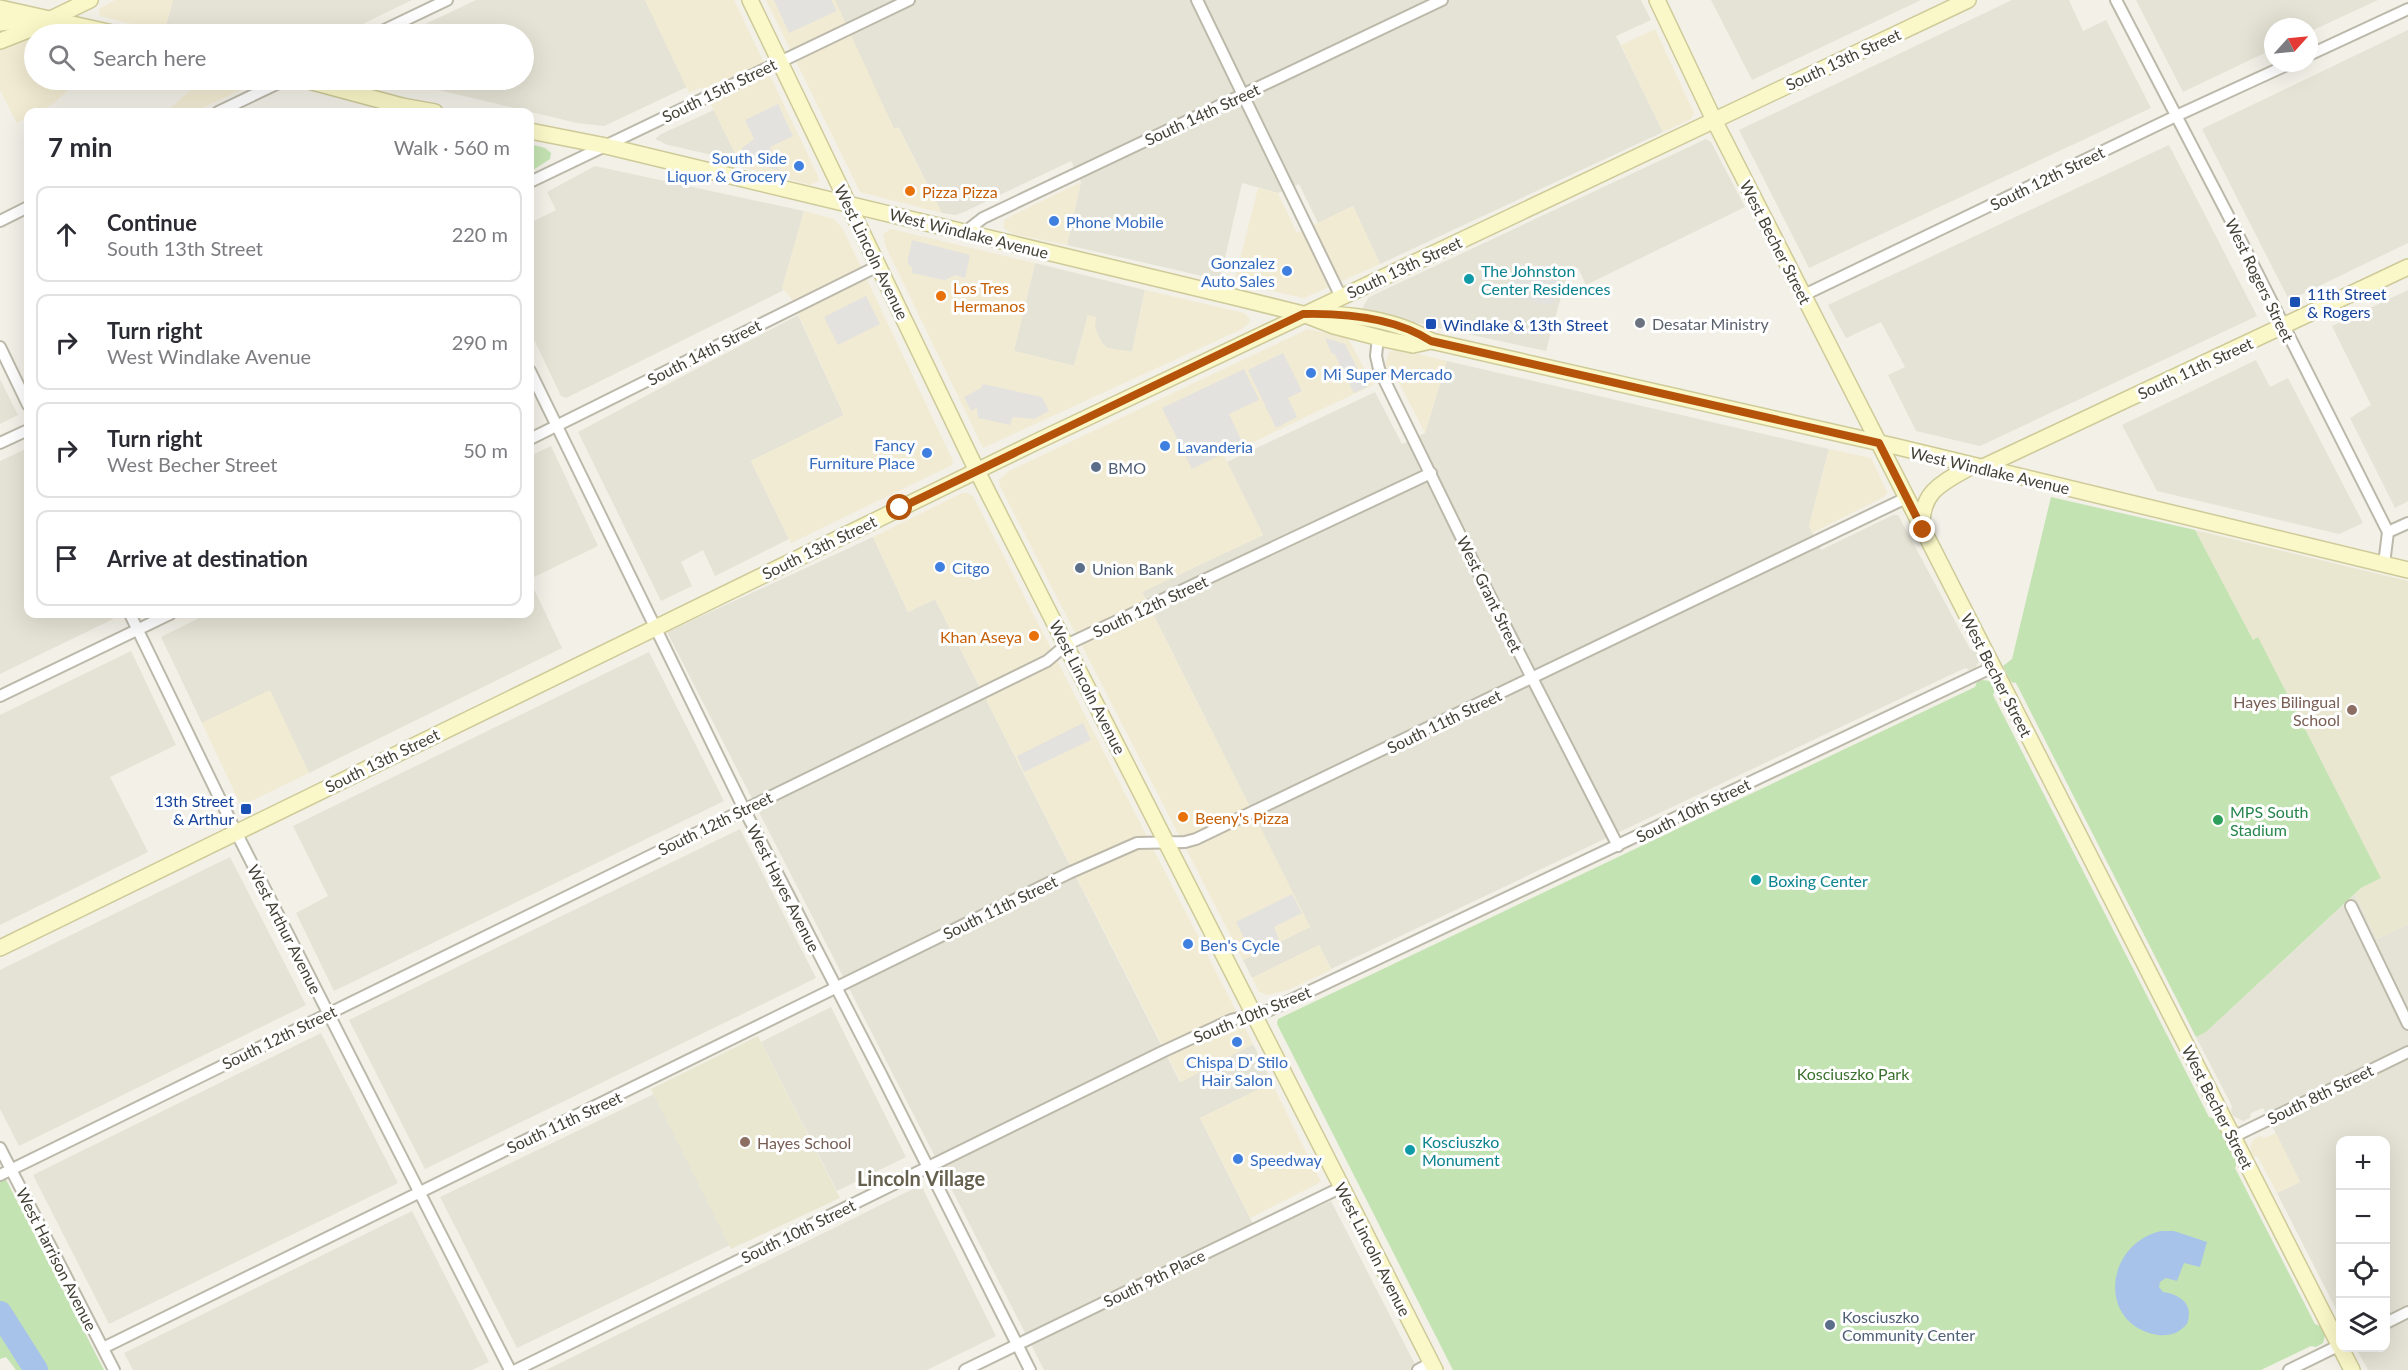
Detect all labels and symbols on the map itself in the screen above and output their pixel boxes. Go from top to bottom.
north arrow [2264,18,2318,72]
street label: South 13th Street [1782,24,1904,94]
street label: South 15th Street [659,54,779,126]
street label: South 14th Street [1141,79,1263,149]
street label: South 12th Street [1987,142,2107,214]
place label: South Side Liquor & Grocery [667,148,788,185]
marker: South Side Liquor & Grocery [792,159,806,173]
street label: West Becher Street [1737,177,1816,307]
street label: West Lincoln Avenue [831,181,913,323]
place label: Pizza Pizza [922,182,998,201]
marker: Pizza Pizza [903,184,917,198]
street label: West Windlake Avenue [887,204,1051,262]
place label: Phone Mobile [1066,212,1164,231]
marker: Phone Mobile [1047,214,1061,228]
street label: West Rogers Street [2222,215,2298,345]
street label: South 13th Street [1343,232,1465,302]
place label: Gonzalez Auto Sales [1201,253,1275,290]
place label: The Johnston Center Residences [1481,261,1611,298]
marker: Gonzalez Auto Sales [1280,264,1294,278]
marker: The Johnston Center Residences [1462,272,1476,286]
place label: Los Tres Hermanos [953,278,1025,315]
place label: 11th Street & Rogers [2307,284,2387,321]
marker: Los Tres Hermanos [934,289,948,303]
marker: 11th Street & Rogers [2288,295,2302,309]
place label: Desatar Ministry [1652,314,1769,333]
street label: South 14th Street [644,315,764,389]
place label: Windlake & 13th Street [1443,315,1608,334]
marker: Desatar Ministry [1633,316,1647,330]
marker: Windlake & 13th Street [1424,317,1438,331]
street label: South 11th Street [2134,333,2256,403]
place label: Mi Super Mercado [1323,364,1452,383]
marker: Mi Super Mercado [1304,366,1318,380]
place label: Fancy Furniture Place [809,435,916,472]
place label: Lavanderia [1177,437,1253,456]
marker: Lavanderia [1158,439,1172,453]
street label: West Windlake Avenue [1908,442,2072,498]
marker: Fancy Furniture Place [920,446,934,460]
place label: BMO [1108,458,1146,477]
marker: BMO [1089,460,1103,474]
route start [886,494,912,520]
street label: South 13th Street [759,511,879,583]
route end [1909,516,1935,542]
street label: West Grant Street [1454,533,1526,655]
place label: Citgo [952,558,990,577]
place label: Union Bank [1092,559,1174,578]
marker: Citgo [933,560,947,574]
marker: Union Bank [1073,561,1087,575]
street label: South 12th Street [1089,571,1211,641]
street label: West Becher Street [1958,610,2037,740]
street label: West Lincoln Avenue [1046,617,1130,757]
place label: Khan Aseya [940,627,1022,646]
marker: Khan Aseya [1027,629,1041,643]
street label: South 11th Street [1384,685,1504,757]
place label: Hayes Bilingual School [2233,692,2340,729]
marker: Hayes Bilingual School [2345,703,2359,717]
street label: South 13th Street [322,724,442,796]
street label: South 10th Street [1633,774,1753,846]
street label: South 12th Street [655,787,775,859]
place label: 13th Street & Arthur [155,791,234,828]
marker: 13th Street & Arthur [239,802,253,816]
place label: MPS South Stadium [2230,802,2309,839]
place label: Beeny's Pizza [1195,808,1289,827]
marker: Beeny's Pizza [1176,810,1190,824]
marker: MPS South Stadium [2211,813,2225,827]
street label: West Hayes Avenue [744,821,824,955]
street label: West Arthur Avenue [244,861,326,997]
street label: South 11th Street [940,871,1060,943]
place label: Boxing Center [1768,871,1868,890]
marker: Boxing Center [1749,873,1763,887]
place label: Ben's Cycle [1200,935,1280,954]
marker: Ben's Cycle [1181,937,1195,951]
street label: South 10th Street [1191,982,1314,1046]
street label: South 12th Street [219,1001,339,1073]
marker: Chispa D' Stilo Hair Salon [1230,1035,1244,1049]
street label: West Becher Street [2179,1042,2258,1172]
place label: Chispa D' Stilo Hair Salon [1186,1052,1288,1089]
street label: South 8th Street [2264,1060,2376,1128]
park label: Kosciuszko Park [1797,1064,1910,1083]
street label: South 11th Street [503,1087,625,1157]
place label: Kosciuszko Monument [1422,1132,1500,1169]
place label: Hayes School [757,1133,851,1152]
marker: Hayes School [738,1135,752,1149]
marker: Kosciuszko Monument [1403,1143,1417,1157]
place label: Speedway [1250,1150,1323,1169]
marker: Speedway [1231,1152,1245,1166]
district label: Lincoln Village [857,1166,985,1190]
street label: West Lincoln Avenue [1331,1179,1415,1319]
street label: West Harrison Avenue [13,1184,101,1334]
street label: South 10th Street [738,1195,858,1267]
street label: South 9th Place [1100,1245,1208,1311]
place label: Kosciuszko Community Center [1842,1307,1975,1344]
marker: Kosciuszko Community Center [1823,1318,1837,1332]

